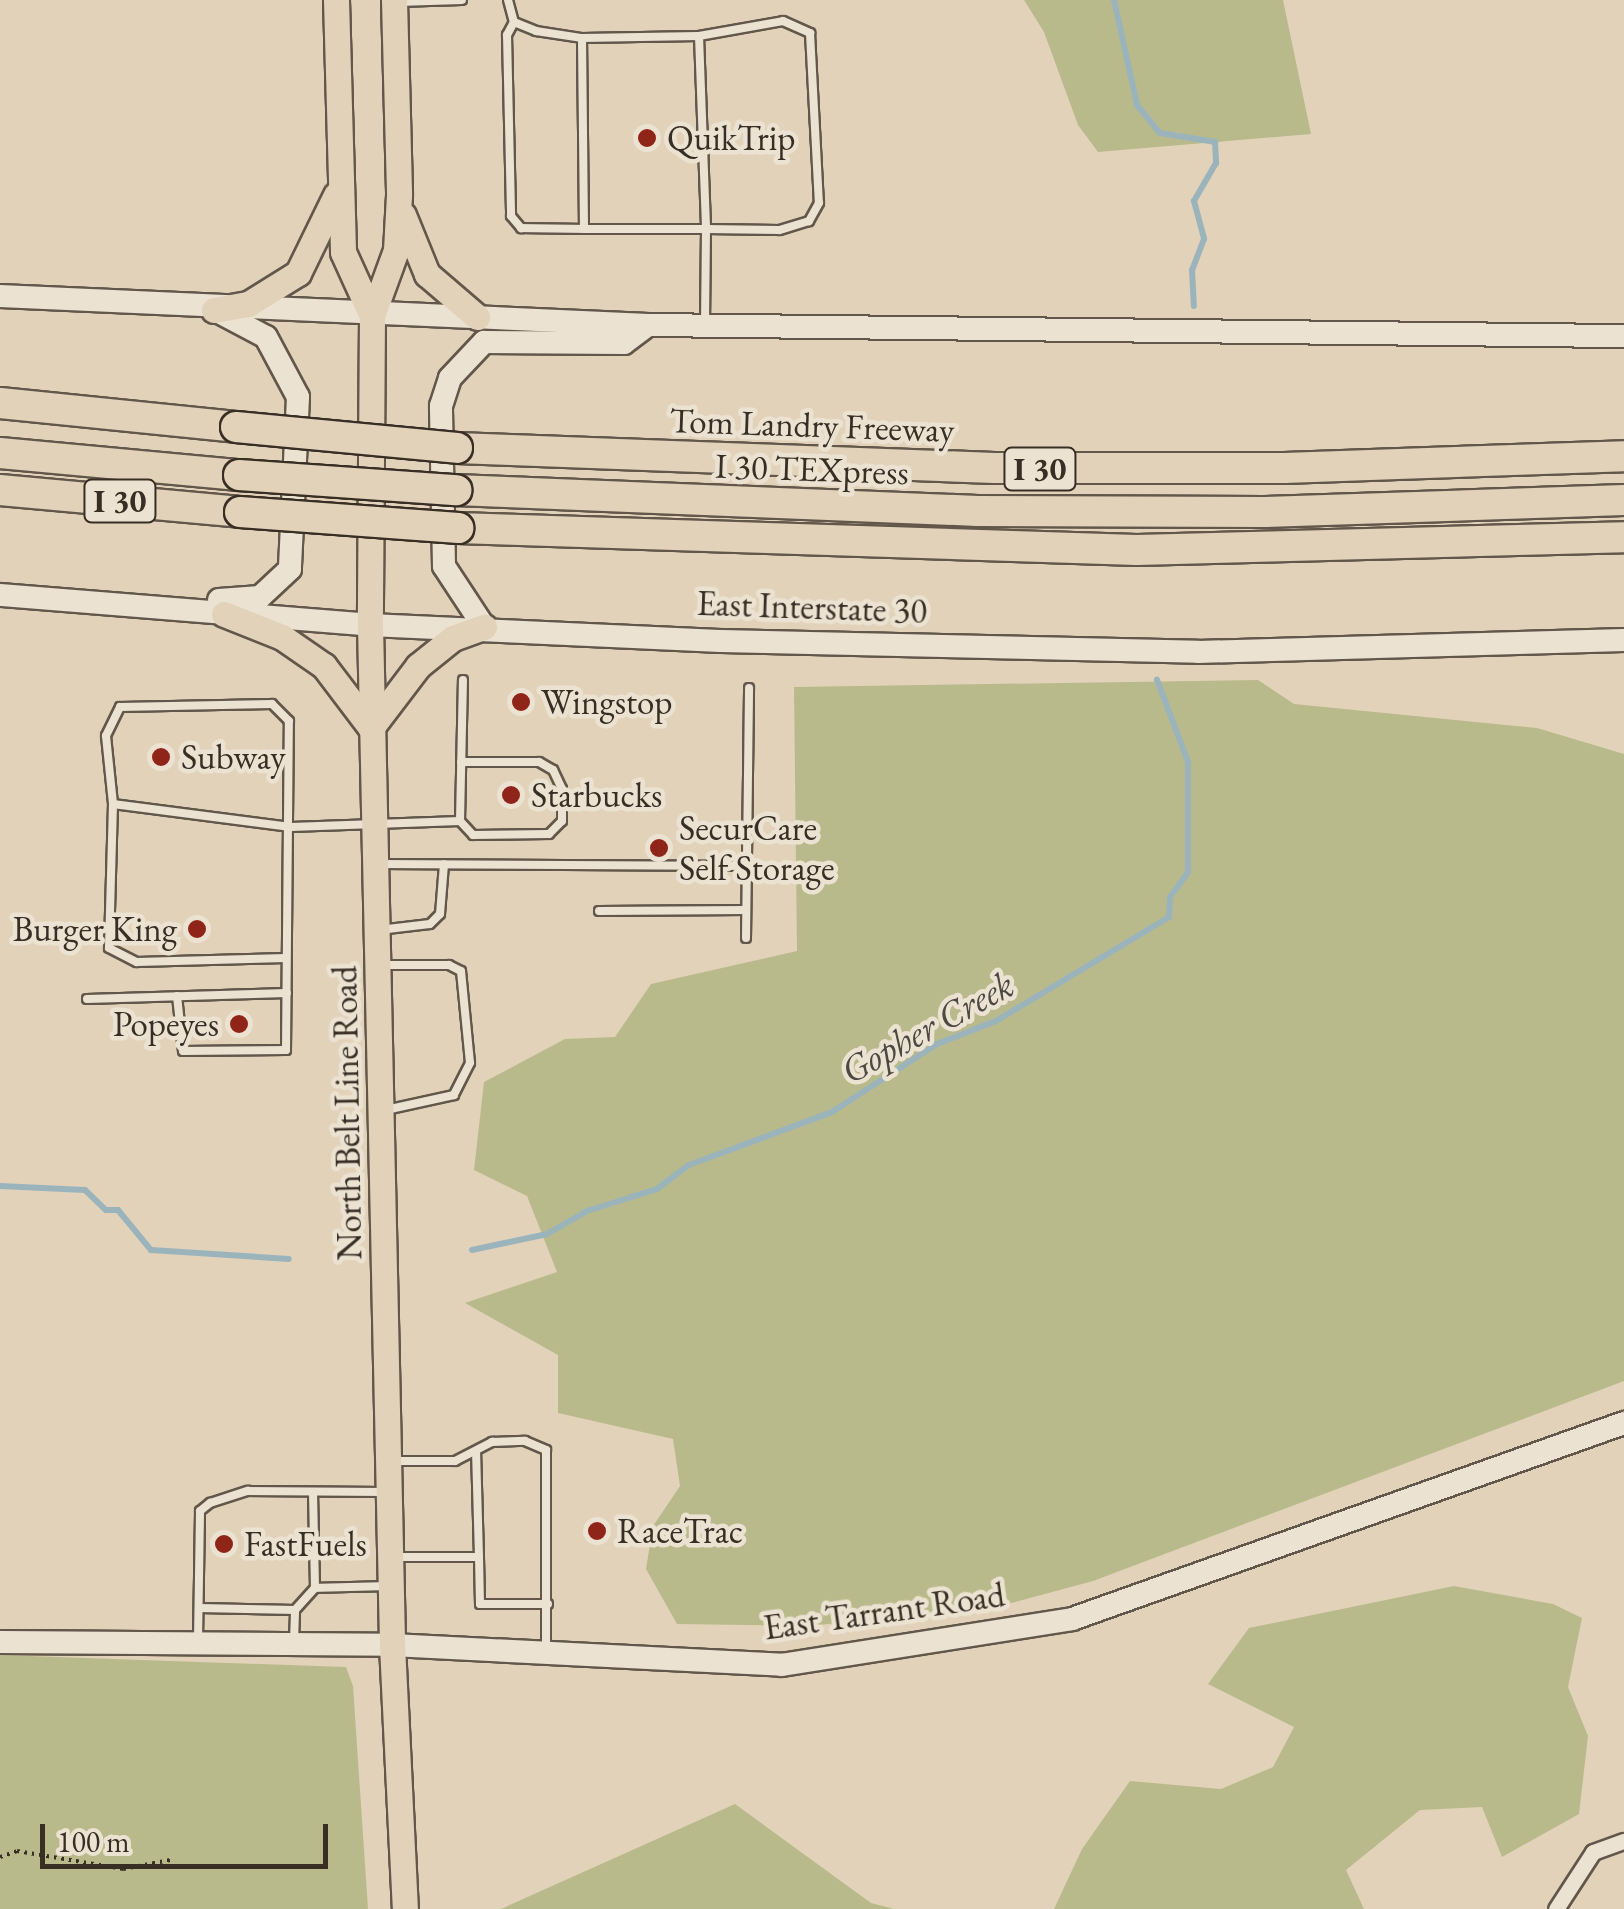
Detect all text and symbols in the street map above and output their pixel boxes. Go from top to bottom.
place label: QuikTrip [667,117,796,159]
marker: QuikTrip [636,127,658,149]
street label: Tom Landry Freeway [669,399,955,451]
road number: I 30 [1002,442,1078,496]
street label: I 30 TEXpress [715,445,909,493]
road number: I 30 [82,474,158,528]
street label: East Interstate 30 [696,582,928,632]
place label: Wingstop [541,681,672,723]
marker: Wingstop [510,691,532,713]
place label: Subway [181,736,286,778]
marker: Subway [150,746,172,768]
place label: Starbucks [531,774,662,816]
marker: Starbucks [500,784,522,806]
place label: SecurCare Self Storage [679,807,835,889]
marker: SecurCare Self Storage [648,837,670,859]
place label: Burger King [13,908,177,950]
marker: Burger King [186,918,208,940]
water label: Gopher Creek [833,961,1021,1093]
street label: North Belt Line Road [323,965,371,1261]
place label: Popeyes [113,1003,219,1045]
marker: Popeyes [228,1013,250,1035]
place label: RaceTrac [617,1510,743,1552]
marker: RaceTrac [586,1520,608,1542]
place label: FastFuels [244,1523,367,1565]
marker: FastFuels [213,1533,235,1555]
street label: East Tarrant Road [761,1573,1007,1649]
scale bar [45,1804,332,1866]
text: 100 m [57,1822,130,1861]

